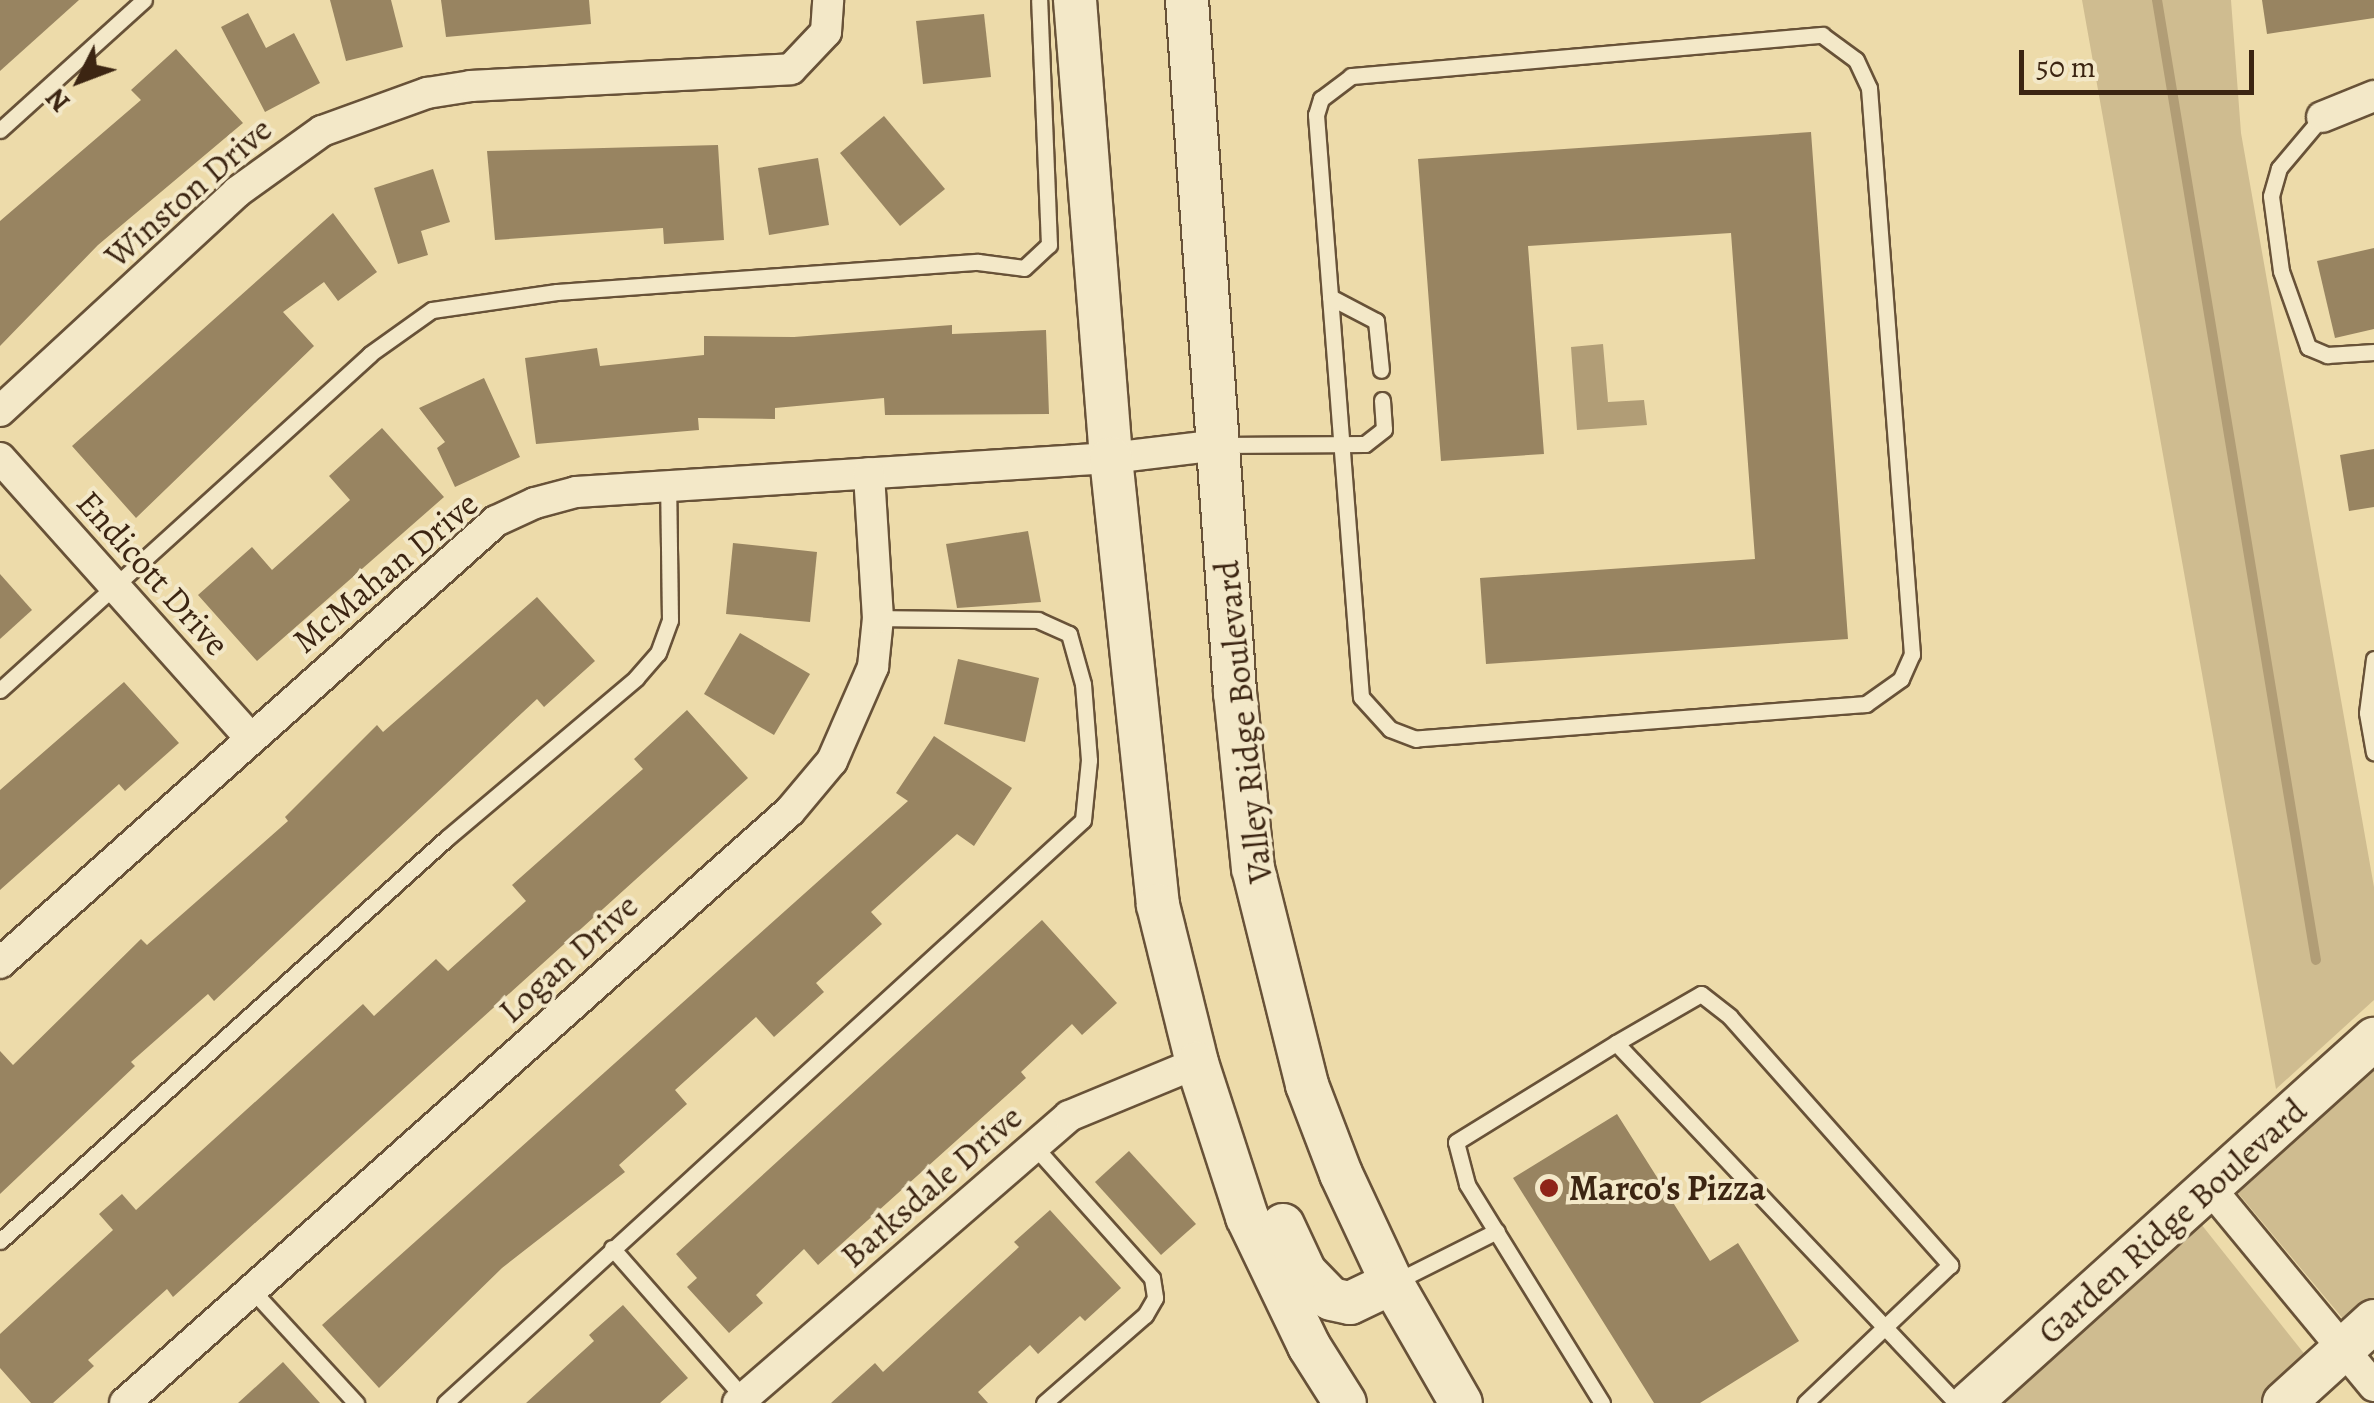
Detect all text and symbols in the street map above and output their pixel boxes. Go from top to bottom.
north arrow [30,30,130,130]
scale bar [2024,30,2259,92]
text: 50 m [2036,47,2096,87]
text: N [37,80,79,120]
street label: Winston Drive [96,108,280,276]
street label: Endicott Drive [68,482,238,664]
street label: McMahan Drive [284,482,486,662]
street label: Valley Ridge Boulevard [1205,559,1281,885]
street label: Logan Drive [490,884,646,1032]
street label: Garden Ridge Boulevard [2029,1089,2315,1353]
street label: Barksdale Drive [832,1096,1030,1276]
place label: Marco's Pizza [1569,1167,1766,1209]
marker: Marco's Pizza [1538,1177,1560,1199]

